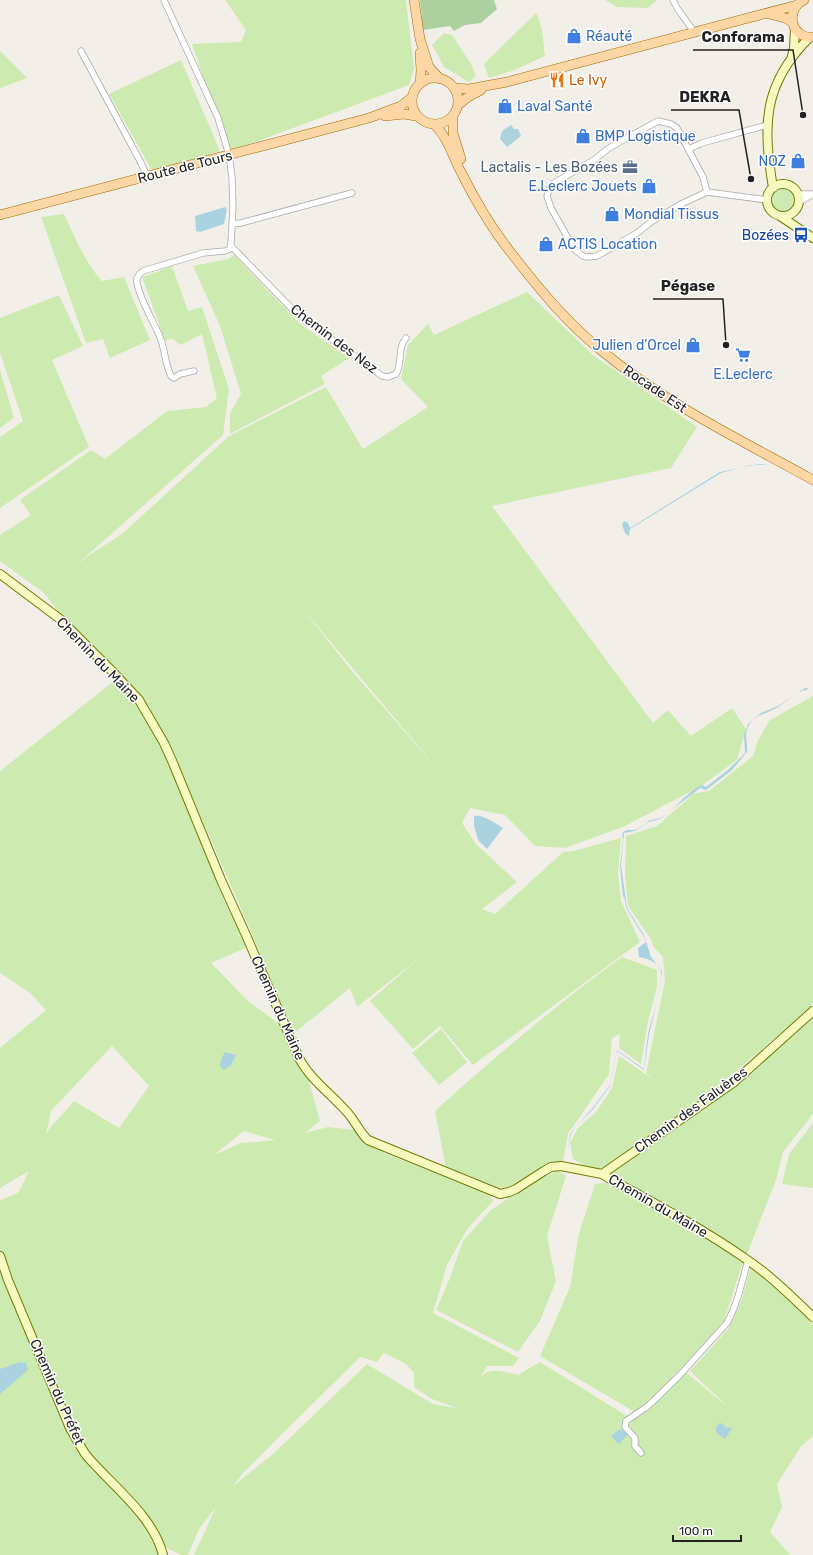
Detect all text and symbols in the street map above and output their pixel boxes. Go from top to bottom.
callout: Conforama [693,23,793,50]
shop icon: Réauté [565,27,583,45]
place label: Réauté [586,28,633,45]
text: Conforama [701,28,785,46]
restaurant icon: Le Ivy [548,71,566,89]
place label: Le Ivy [569,72,608,89]
callout: DEKRA [671,83,739,110]
text: DEKRA [679,88,731,106]
shop icon: Laval Santé [496,97,514,115]
place label: Laval Santé [517,98,593,115]
shop icon: BMP Logistique [574,127,592,145]
place label: BMP Logistique [595,128,696,145]
street label: Route de Tours [136,147,234,187]
shop icon: NOZ [789,152,807,170]
place label: NOZ [758,153,786,170]
office icon: Lactalis - Les Bozées [621,158,639,176]
place label: Lactalis - Les Bozées [481,159,618,176]
shop icon: E.Leclerc Jouets [640,177,658,195]
place label: E.Leclerc Jouets [528,178,637,195]
shop icon: Mondial Tissus [603,205,621,223]
place label: Mondial Tissus [624,206,719,223]
bus stop icon: Bozées [792,226,810,244]
place label: Bozées [742,227,789,244]
shop icon: ACTIS Location [537,235,555,253]
place label: ACTIS Location [558,236,657,253]
callout: Pégase [653,272,723,299]
text: Pégase [661,277,715,295]
street label: Chemin des Nez [287,301,381,377]
shop icon: Julien d'Orcel [684,336,702,354]
place label: Julien d'Orcel [592,337,681,354]
supermarket icon: E.Leclerc [734,346,752,364]
street label: Rocade Est [620,361,691,417]
place label: E.Leclerc [713,366,773,383]
street label: Chemin du Maine [53,614,143,706]
street label: Chemin du Maine [247,953,309,1063]
street label: Chemin des Faluères [631,1063,751,1157]
street label: Chemin du Maine [605,1171,711,1241]
street label: Chemin du Préfet [26,1336,88,1448]
scale bar [673,1517,741,1543]
text: 100 m [679,1524,713,1538]

